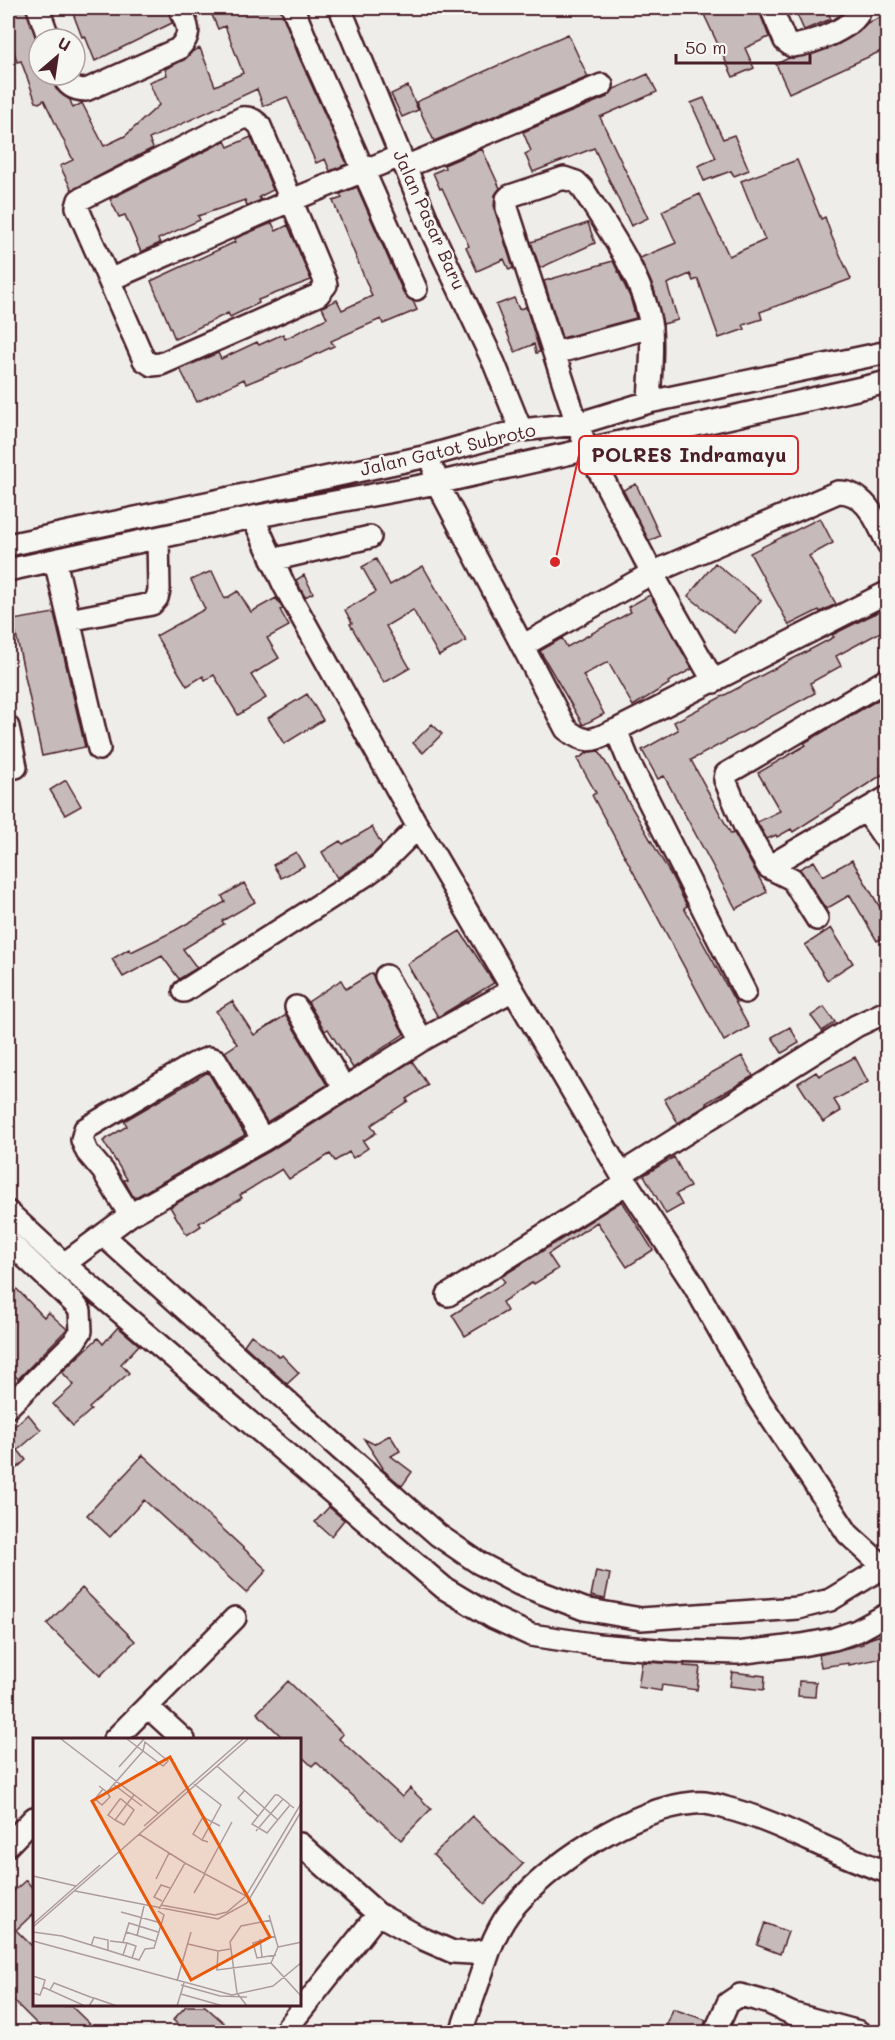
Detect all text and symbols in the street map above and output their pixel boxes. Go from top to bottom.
north arrow [27,27,87,87]
scale bar [676,27,810,65]
text: U [54,32,75,55]
text: 50 m [685,35,727,59]
street label: Jalan Pasar Baru [388,146,472,293]
street label: Jalan Gatot Subroto [358,417,538,481]
callout: POLRES Indramayu [579,436,798,474]
text: POLRES Indramayu [591,441,787,467]
inset map [33,1738,302,2007]

